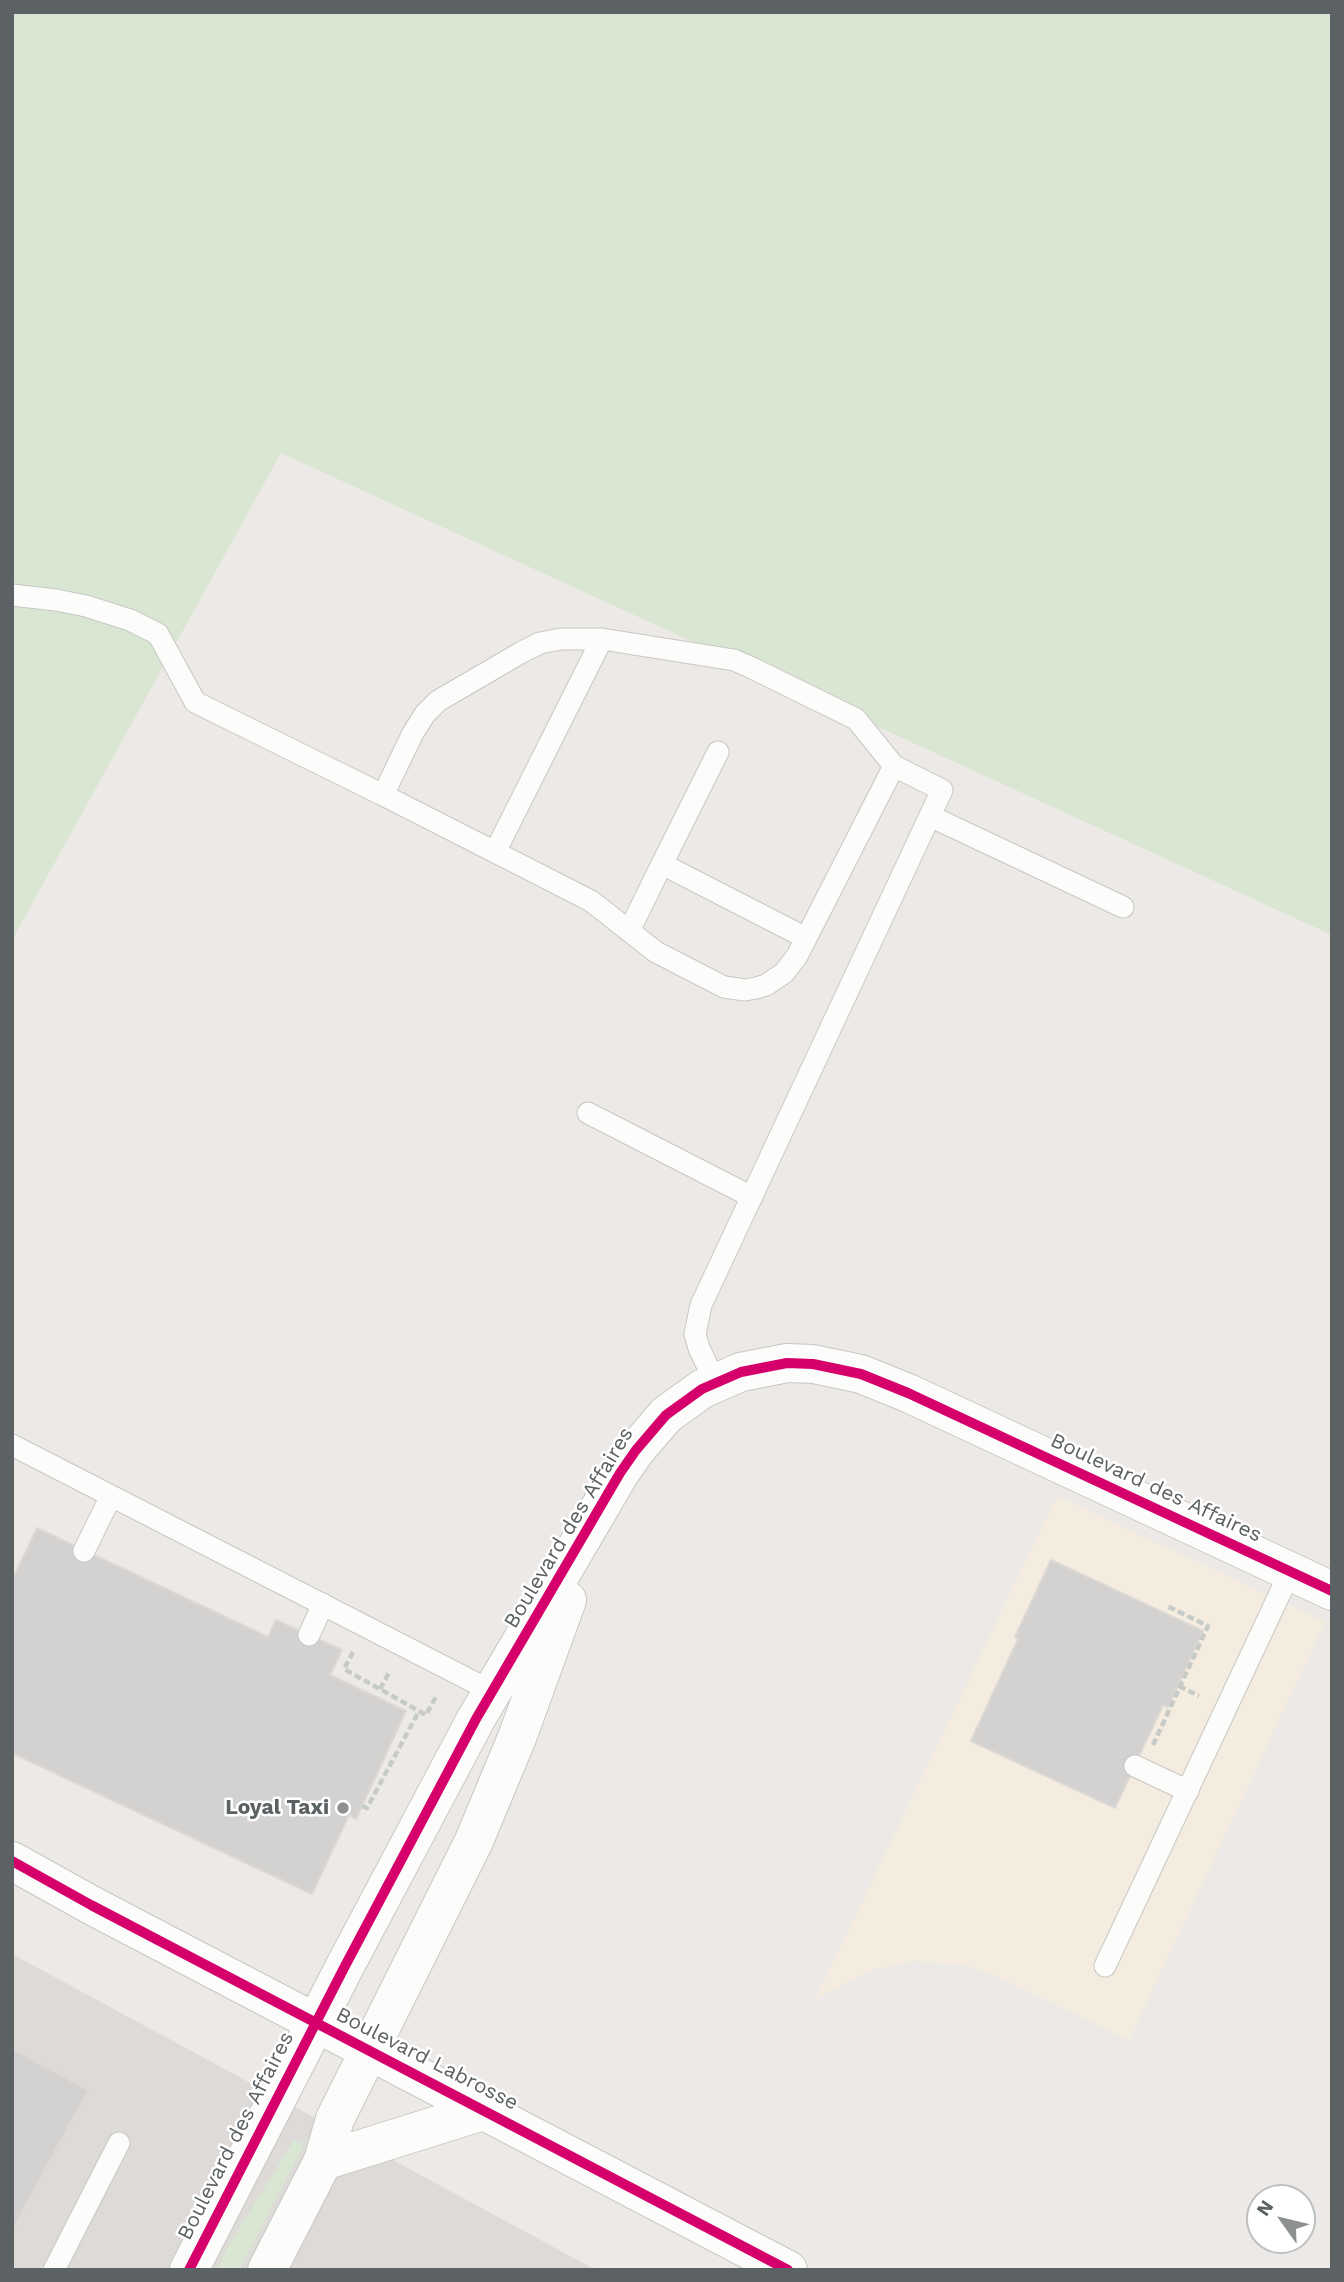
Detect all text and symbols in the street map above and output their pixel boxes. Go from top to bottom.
street label: Boulevard des Affaires [499,1423,639,1633]
street label: Boulevard des Affaires [1046,1428,1266,1548]
place label: Loyal Taxi [225,1795,329,1821]
marker: Loyal Taxi [335,1800,351,1816]
street label: Boulevard Labrosse [332,2002,522,2116]
street label: Boulevard des Affaires [173,2028,299,2244]
north arrow [1246,2184,1316,2254]
text: N [1251,2196,1278,2220]

